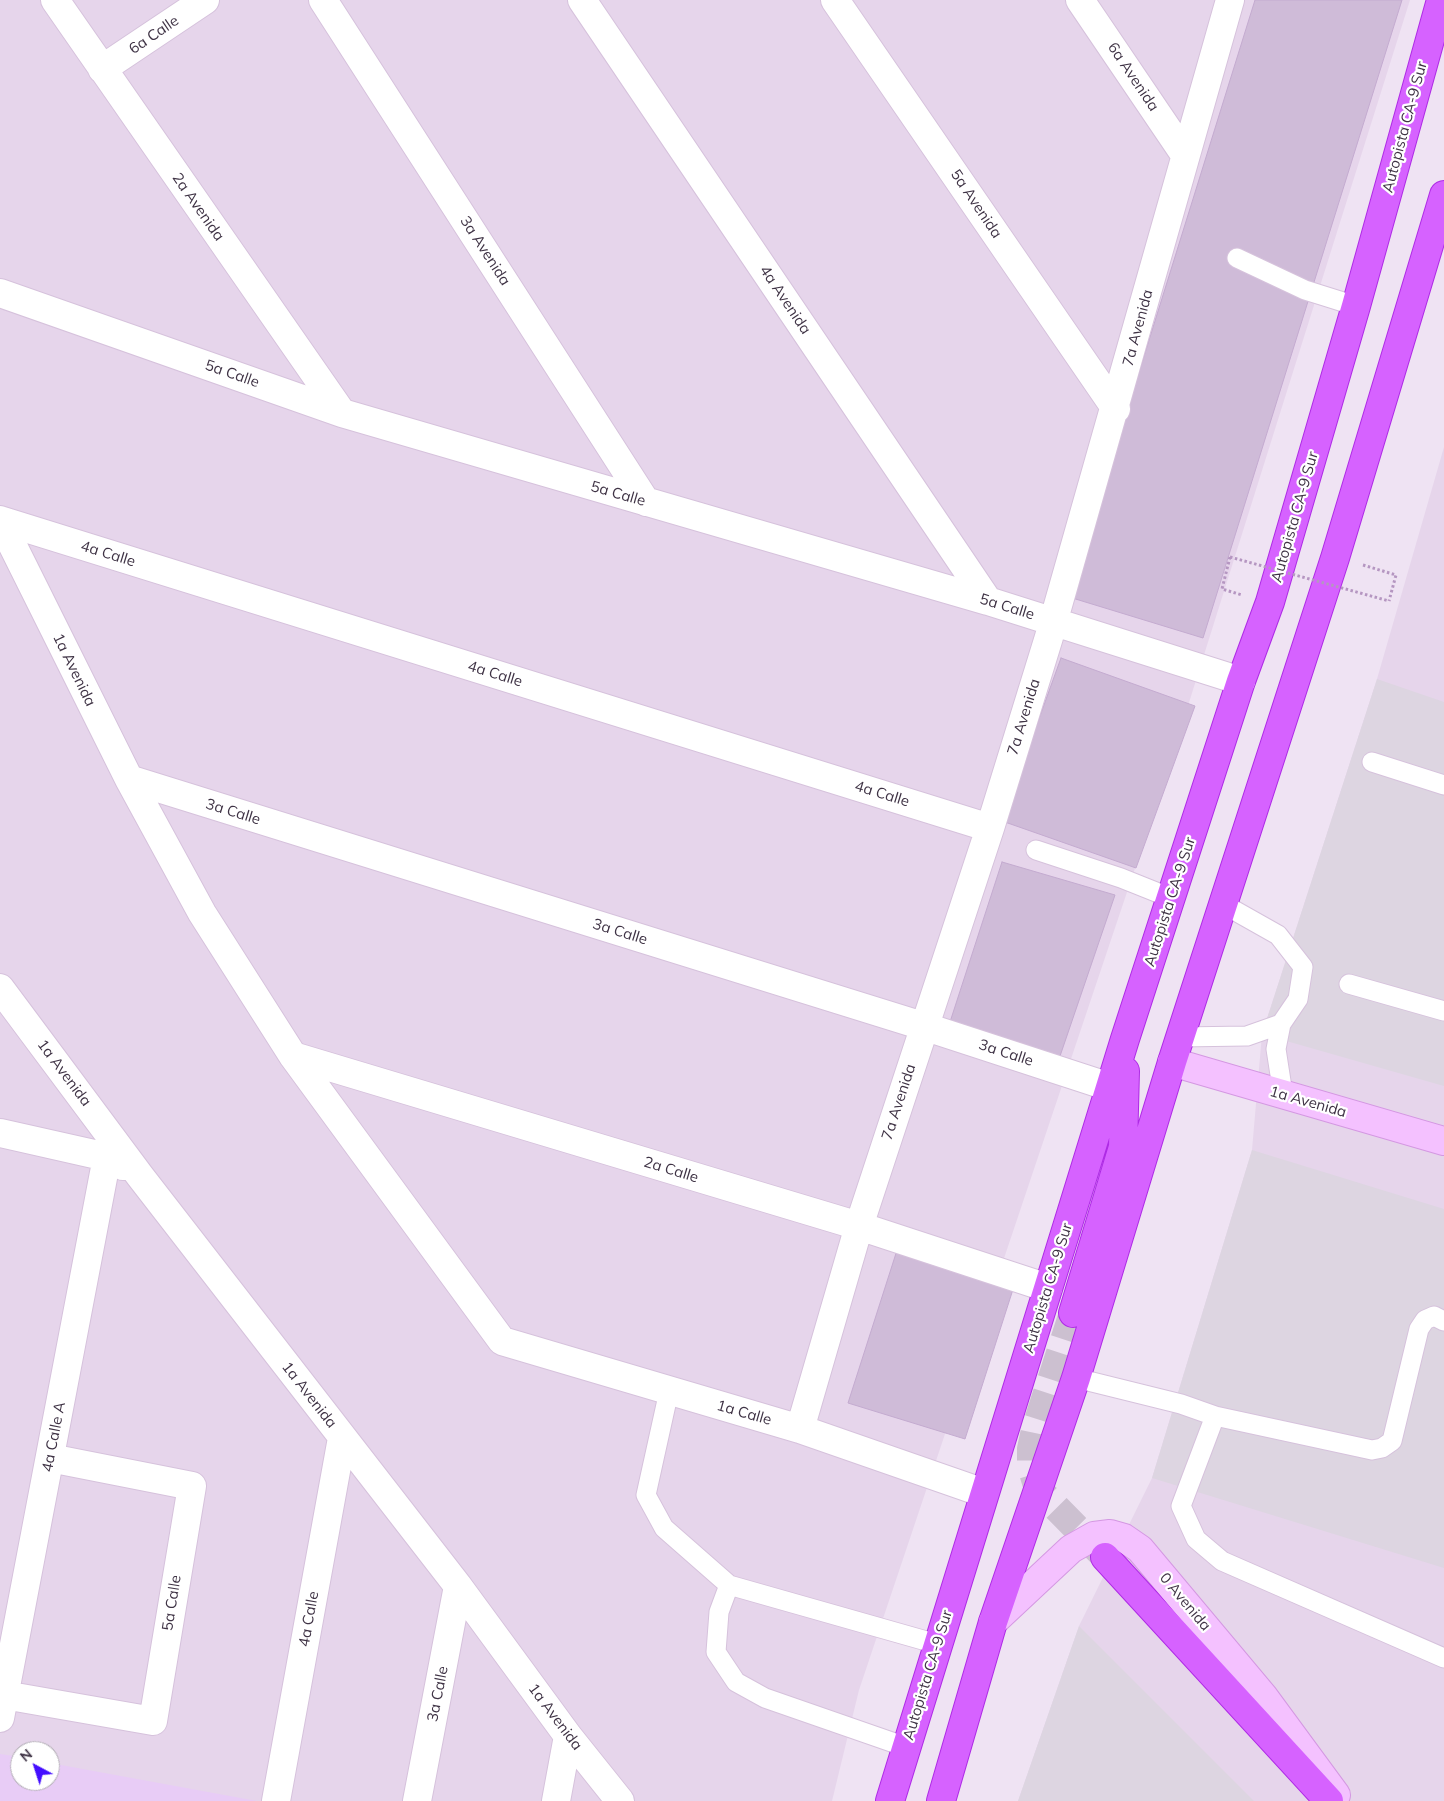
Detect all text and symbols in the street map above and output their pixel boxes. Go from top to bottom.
street label: 6a Calle [126,12,182,58]
street label: 6a Avenida [1103,39,1163,115]
street label: Autopista CA-9 Sur [1379,59,1431,195]
street label: 5a Avenida [946,166,1006,242]
street label: 2a Avenida [168,170,228,244]
street label: 3a Avenida [456,213,514,289]
street label: 4a Avenida [755,262,815,338]
street label: 7a Avenida [1119,288,1157,368]
street label: 5a Calle [202,356,262,392]
street label: Autopista CA-9 Sur [1268,450,1322,584]
street label: 5a Calle [588,478,648,510]
street label: 4a Calle [78,537,138,571]
street label: 5a Calle [977,590,1037,624]
street label: 1a Avenida [49,631,99,709]
street label: 4a Calle [465,657,525,691]
street label: 7a Avenida [1004,677,1044,757]
street label: 4a Calle [852,777,912,811]
street label: 3a Calle [203,795,263,829]
street label: Autopista CA-9 Sur [1141,835,1199,969]
street label: 3a Calle [590,915,650,949]
street label: 1a Avenida [33,1036,95,1110]
street label: 3a Calle [976,1036,1036,1070]
street label: 7a Avenida [878,1062,920,1142]
street label: 1a Avenida [1268,1082,1348,1122]
street label: 2a Calle [641,1153,701,1187]
street label: Autopista CA-9 Sur [1020,1221,1076,1355]
street label: 1a Avenida [278,1358,340,1432]
street label: 1a Calle [714,1397,774,1429]
street label: 4a Calle A [38,1400,70,1474]
street label: 0 Avenida [1156,1569,1214,1635]
street label: 5a Calle [159,1574,185,1632]
street label: 4a Calle [295,1590,323,1648]
street label: Autopista CA-9 Sur [900,1608,956,1742]
street label: 3a Calle [424,1665,452,1723]
street label: 1a Avenida [524,1680,586,1754]
north arrow [10,1741,60,1791]
text: N [16,1745,36,1766]

